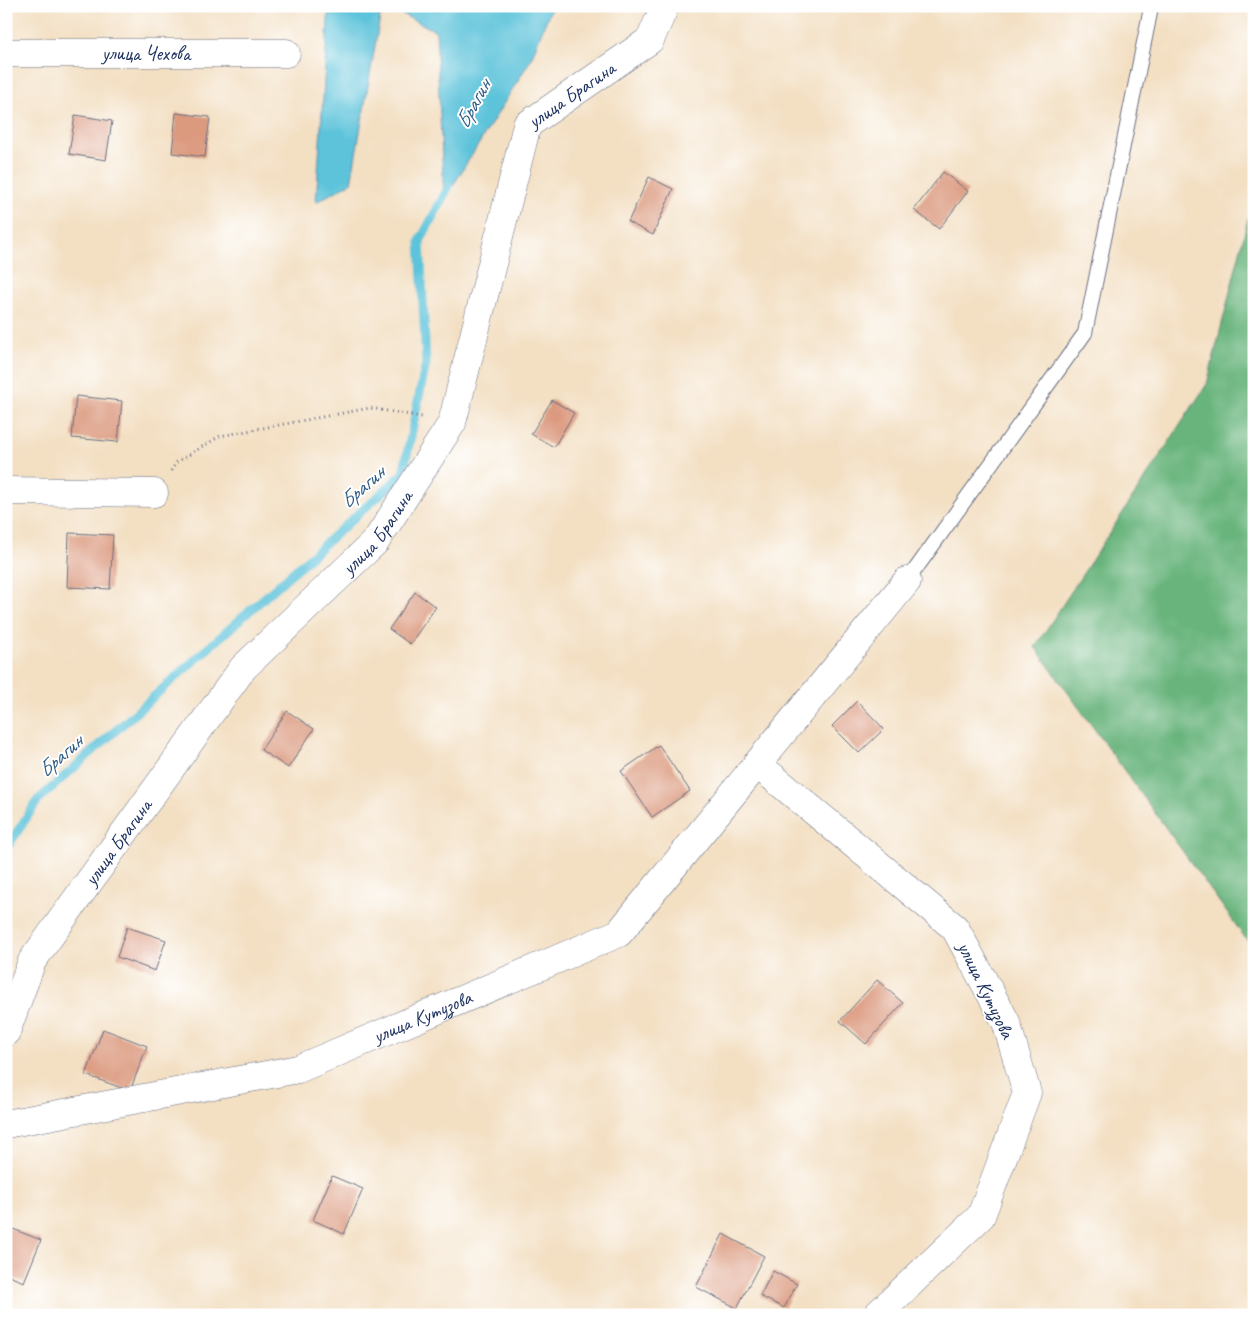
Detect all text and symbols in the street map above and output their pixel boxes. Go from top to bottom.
street label: улица Чехова [101,41,192,66]
street label: улица Брагина [522,55,621,134]
water label: Брагин [449,72,498,133]
water label: Брагин [334,458,392,514]
street label: улица Брагина [336,484,419,580]
water label: Брагин [32,727,90,783]
street label: улица Брагина [77,793,158,891]
street label: улица Кутузова [951,937,1021,1044]
street label: улица Кутузова [368,984,476,1049]

